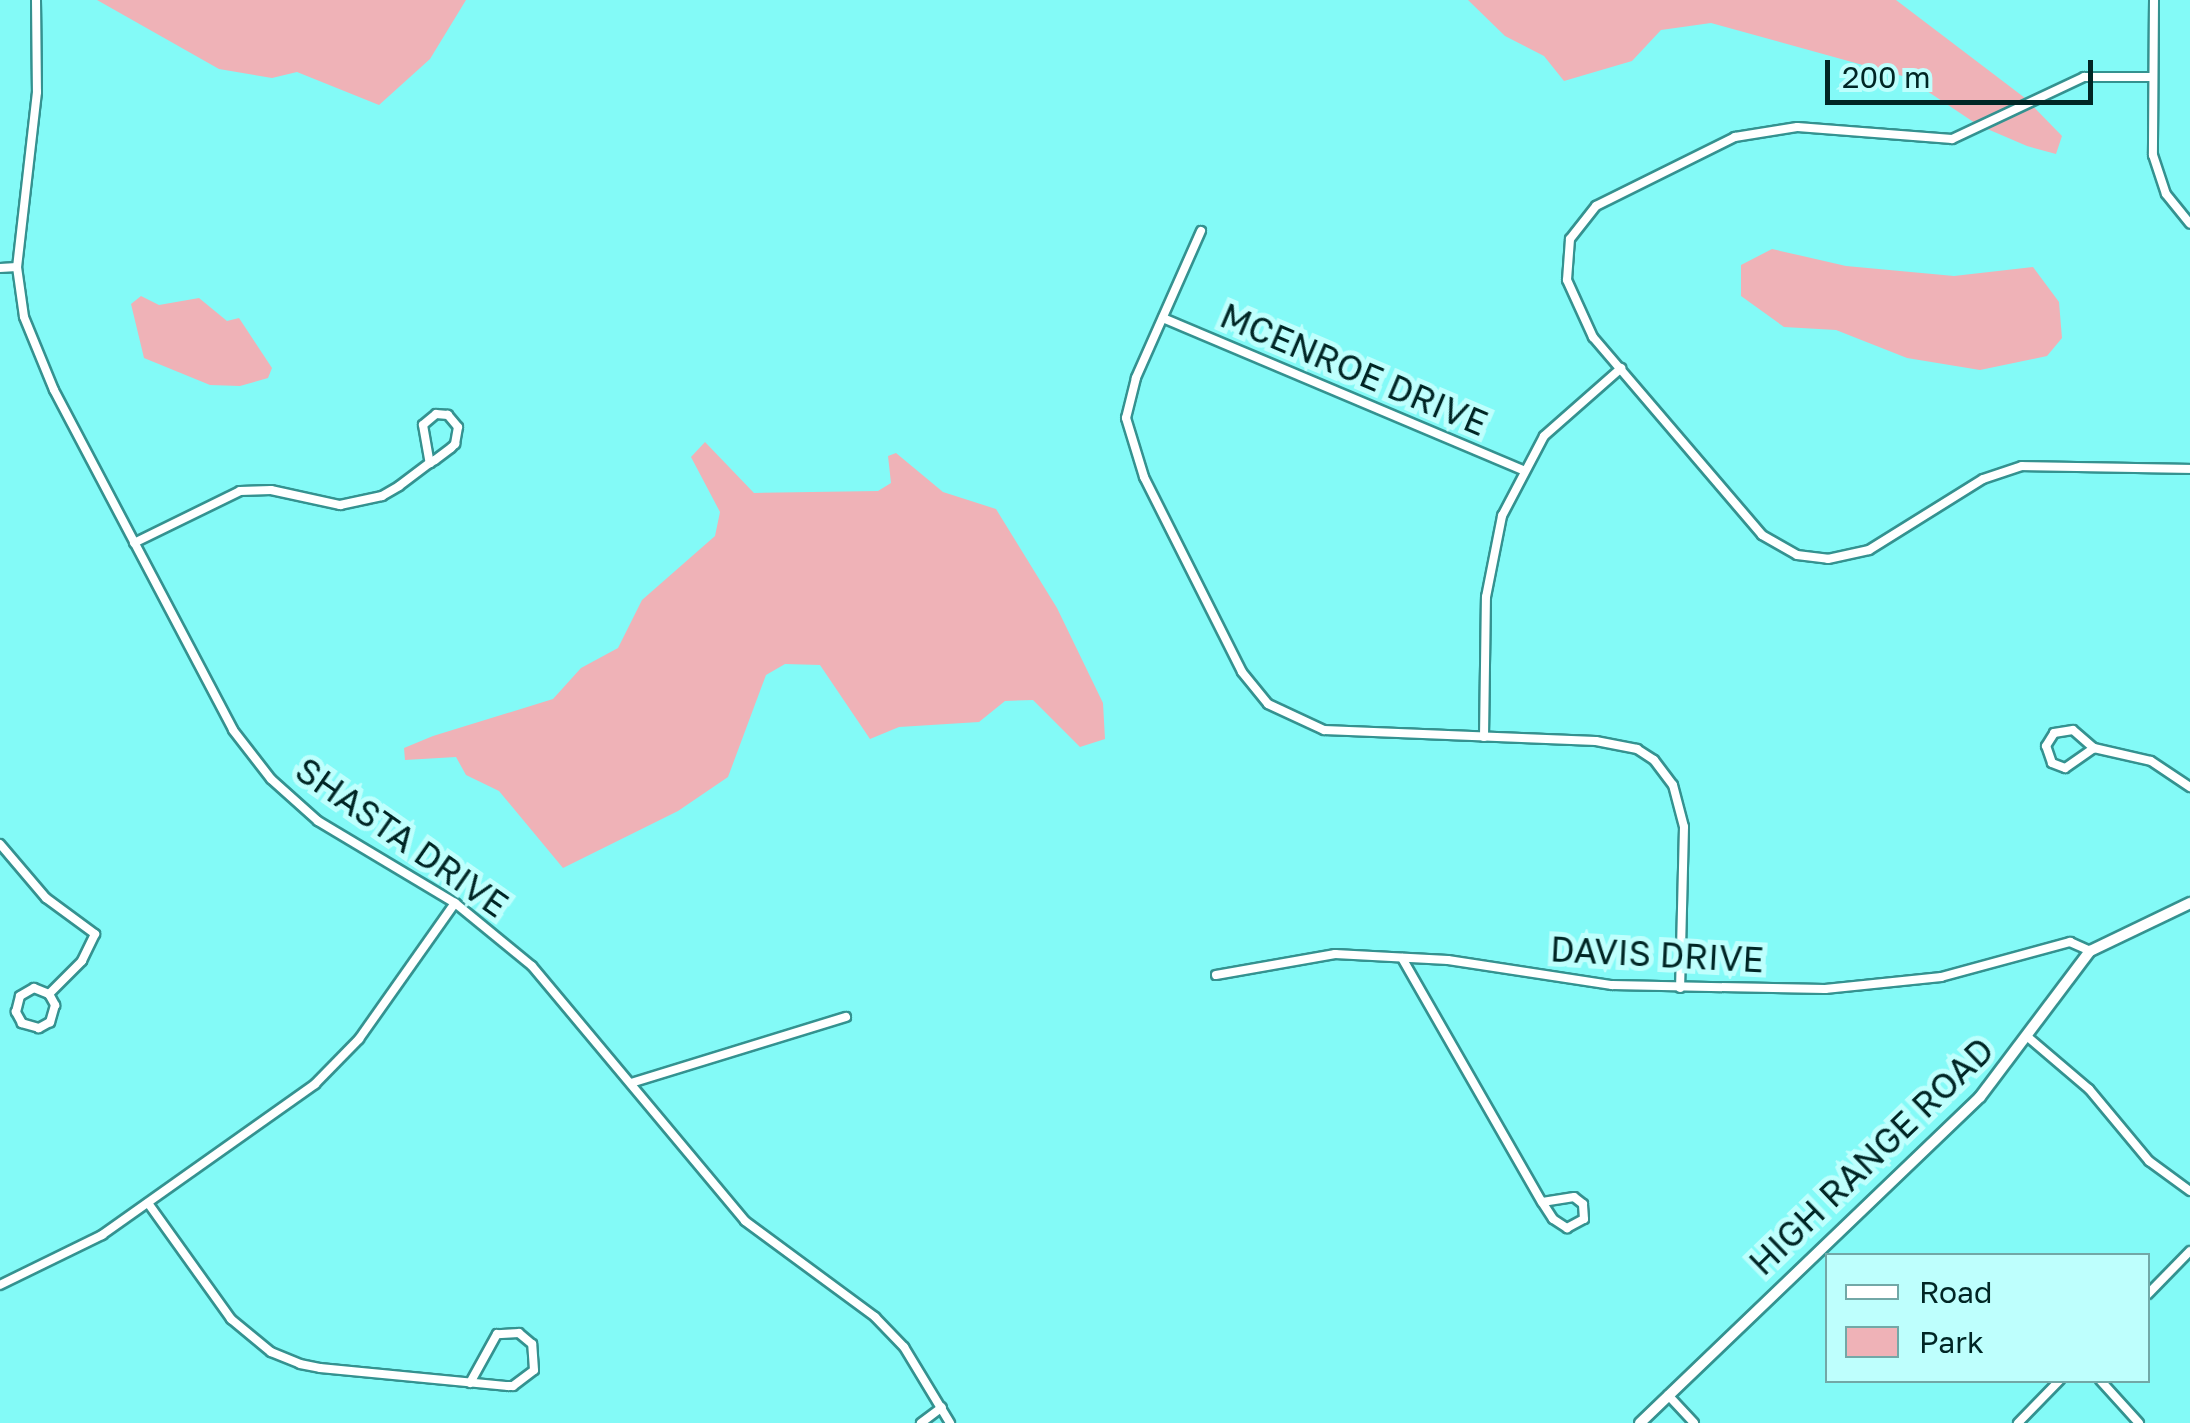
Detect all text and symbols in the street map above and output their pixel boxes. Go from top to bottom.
scale bar [1830,40,2098,102]
text: 200 m [1842,59,1931,95]
street label: MCENROE DRIVE [1214,294,1494,444]
street label: SHASTA DRIVE [288,748,516,926]
street label: DAVIS DRIVE [1549,927,1765,981]
street label: HIGH RANGE ROAD [1740,1029,2002,1283]
legend [1825,1253,2150,1383]
text: Road [1919,1274,1993,1310]
text: Park [1919,1324,1984,1360]

